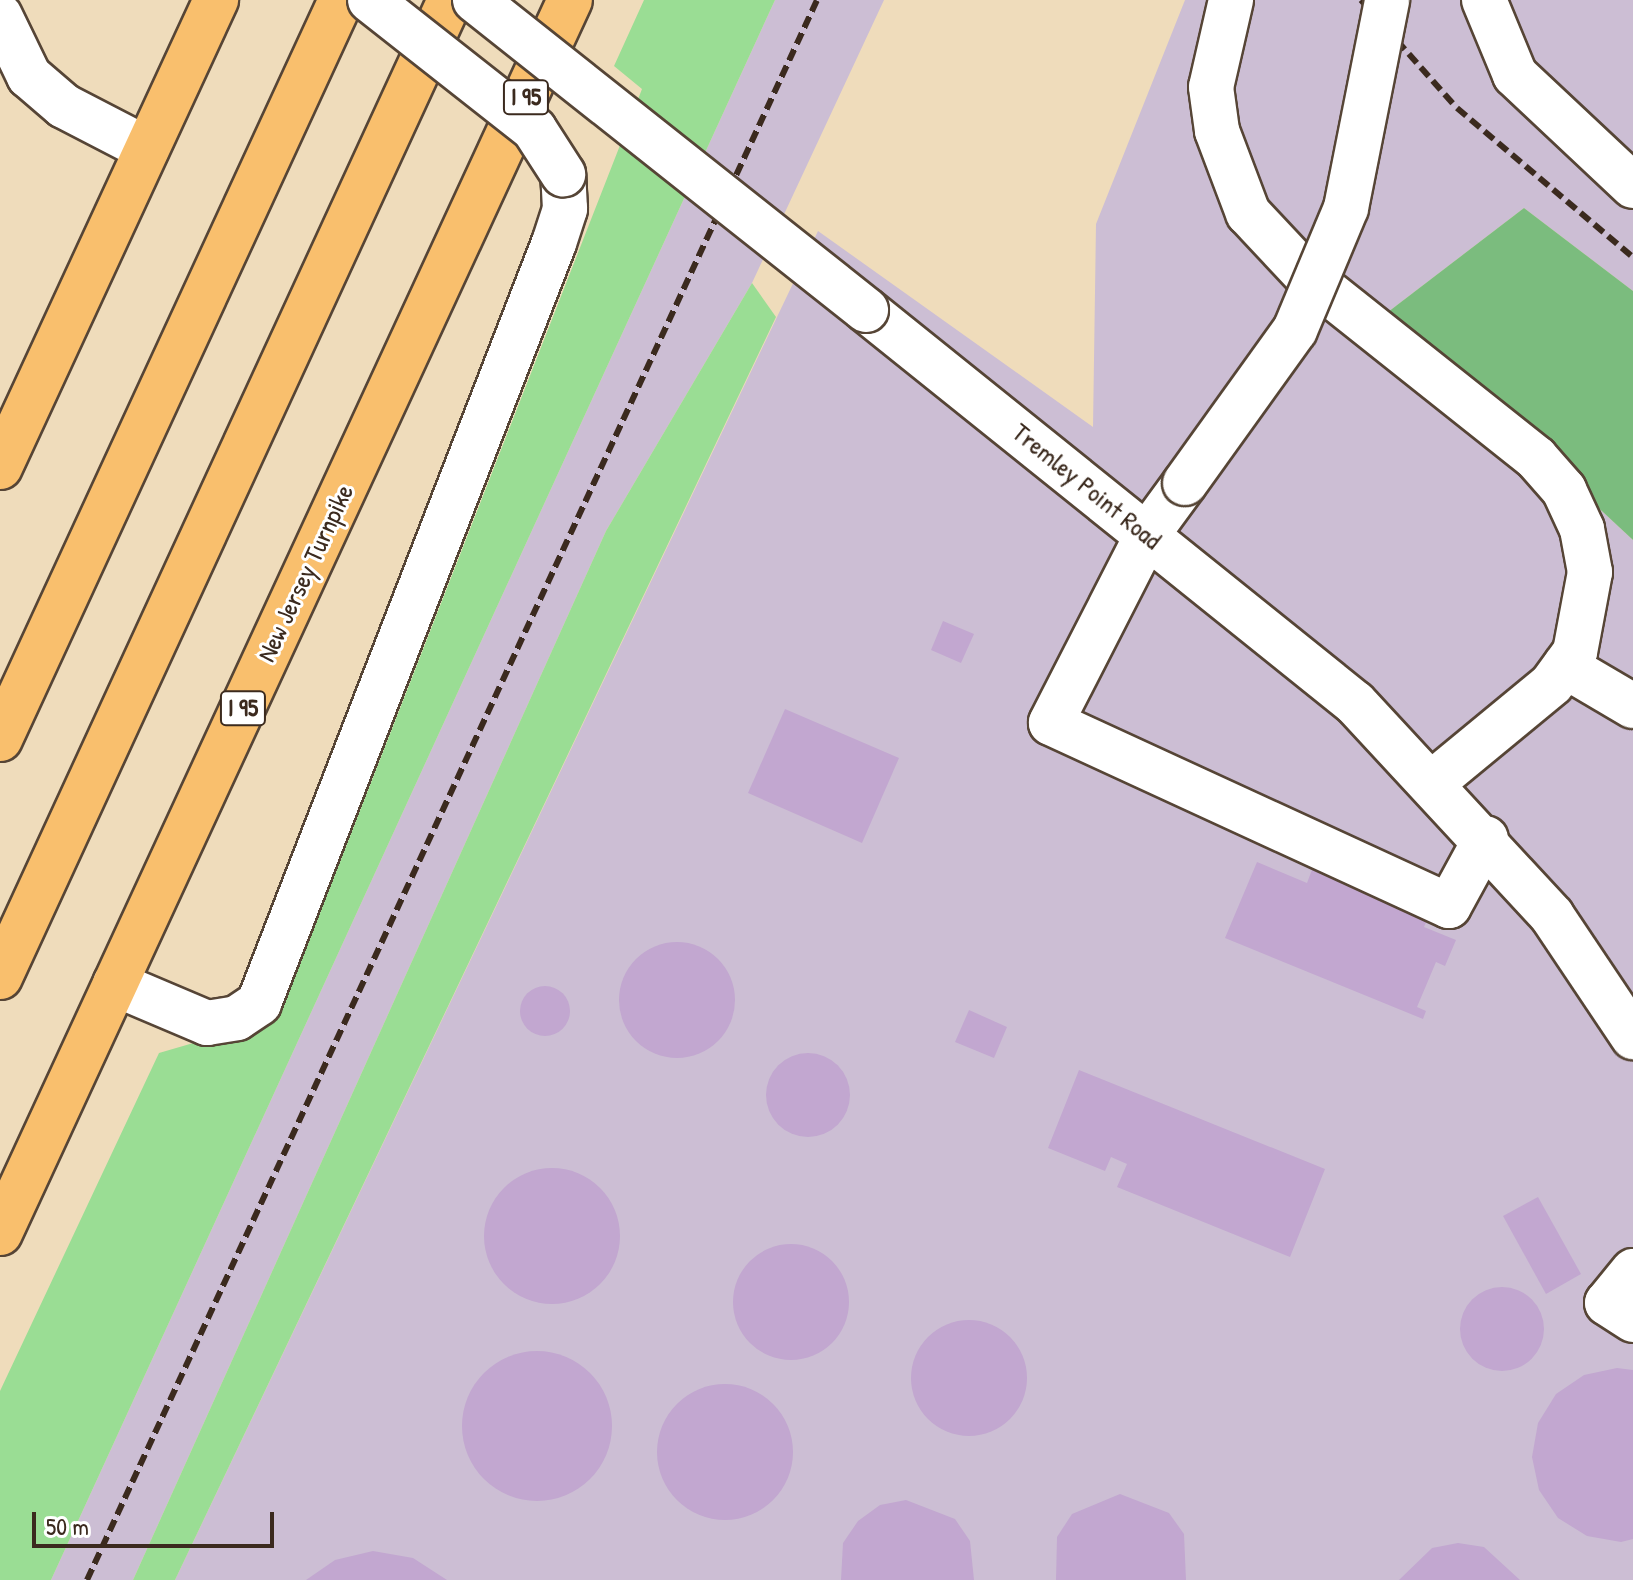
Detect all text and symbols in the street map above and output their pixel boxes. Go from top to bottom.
road number: I 95 [502,77,550,117]
street label: Tremley Point Road [1006,416,1168,556]
street label: New Jersey Turnpike [250,479,360,667]
road number: I 95 [219,688,267,728]
scale bar [36,1496,278,1546]
text: 50 m [46,1510,89,1542]

